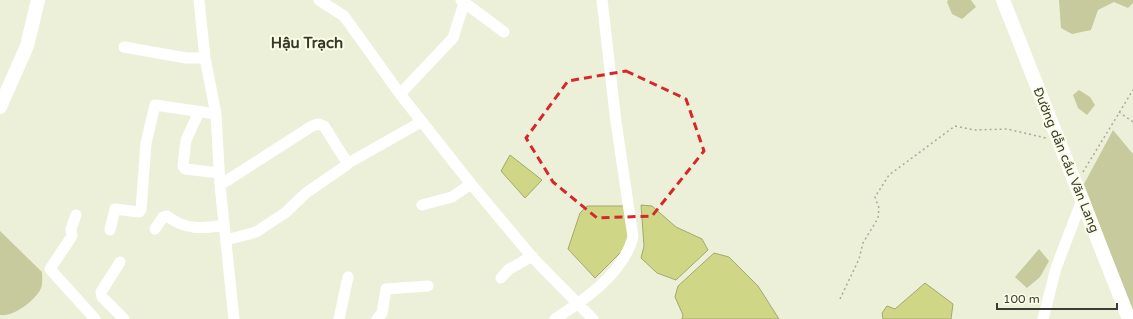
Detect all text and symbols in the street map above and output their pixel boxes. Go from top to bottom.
district label: Hậu Trạch [271,34,343,52]
street label: Đường dẫn cầu Văn Lang [1029,85,1103,235]
scale bar [997,285,1117,311]
text: 100 m [1003,292,1040,306]

